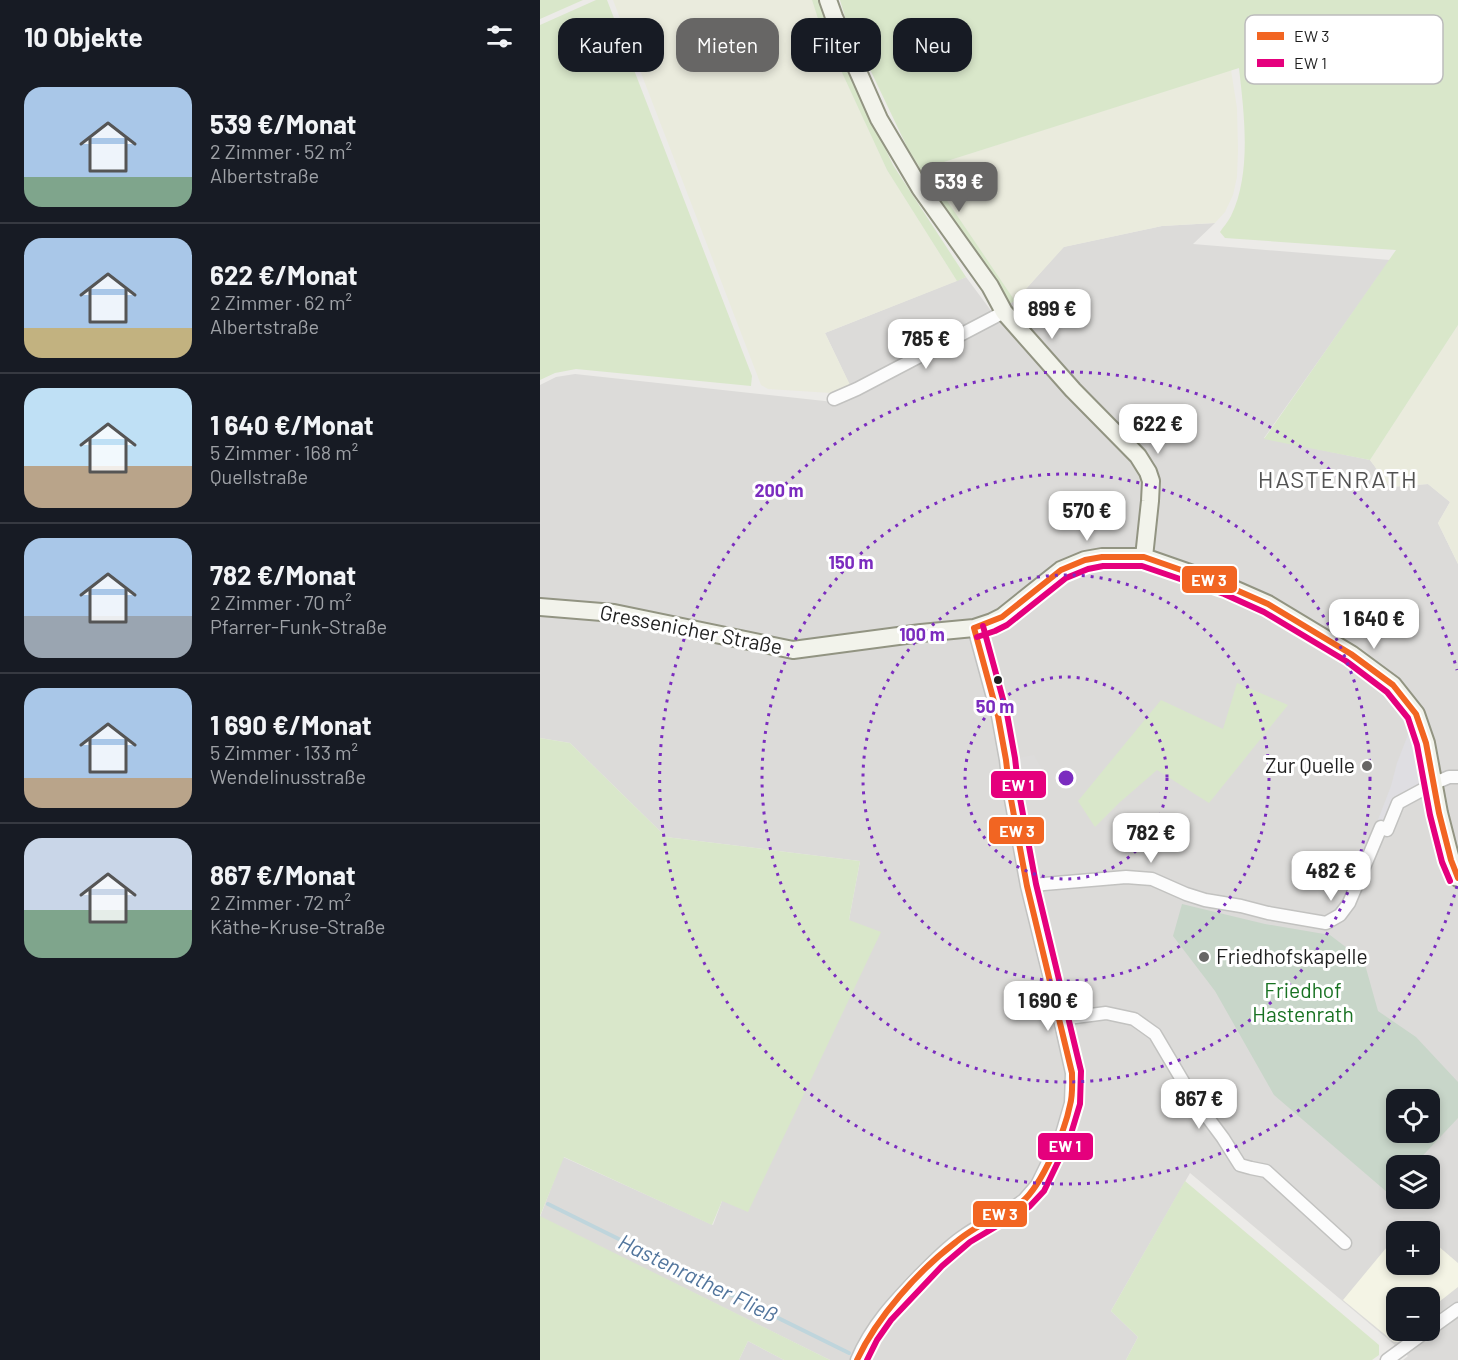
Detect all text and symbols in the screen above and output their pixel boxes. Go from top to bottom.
legend [1245,15,1443,84]
chip: Kaufen [558,18,664,72]
chip: Mieten [676,18,779,72]
chip: Filter [791,18,881,72]
chip: Neu [893,18,972,72]
icon: filters [483,20,516,53]
text: 10 Objekte [24,21,143,52]
text: EW 3 [1294,26,1329,45]
text: EW 1 [1294,53,1327,72]
text: 539 €/Monat [210,108,356,139]
icon: home [72,111,144,183]
text: 2 Zimmer · 52 m² [210,139,352,163]
pin: 539 € [917,162,1001,213]
text: Albertstraße [210,163,319,187]
text: 539 € [935,169,983,193]
text: 622 €/Monat [210,259,358,290]
icon: home [72,262,144,334]
pin: 899 € [1010,289,1094,340]
text: 2 Zimmer · 62 m² [210,290,352,314]
text: 899 € [1028,296,1076,320]
text: Albertstraße [210,314,319,338]
pin: 785 € [884,319,968,370]
text: 785 € [902,326,950,350]
pin: 622 € [1116,404,1200,455]
text: 1 640 €/Monat [210,409,374,440]
text: 622 € [1133,411,1183,435]
icon: home [72,412,144,484]
text: 5 Zimmer · 168 m² [210,440,358,464]
text: Quellstraße [210,464,308,488]
district label: HASTENRATH [1258,464,1418,493]
text: 200 m [754,479,804,501]
pin: 570 € [1045,491,1129,542]
text: 570 € [1063,498,1111,522]
text: 150 m [829,551,873,573]
text: 782 €/Monat [210,559,356,590]
icon: home [72,562,144,634]
line badge: EW 3 [1181,565,1238,594]
text: EW 3 [1191,570,1227,589]
text: 2 Zimmer · 70 m² [210,590,352,614]
street label: Gressenicher Straße [598,599,785,658]
pin: 1 640 € [1319,599,1429,650]
text: 1 640 € [1343,606,1405,630]
text: Pfarrer-Funk-Straße [210,614,387,638]
text: 100 m [899,623,945,645]
unlabelled marker [992,674,1004,686]
text: 50 m [976,695,1014,717]
text: 1 690 €/Monat [210,709,372,740]
icon: home [72,712,144,784]
text: 5 Zimmer · 133 m² [210,740,358,764]
place label: Zur Quelle [1265,752,1355,777]
marker: Zur Quelle [1360,759,1374,773]
text: Wendelinusstraße [210,764,366,788]
centre of rings [1056,768,1076,788]
line badge: EW 1 [990,770,1047,799]
text: EW 1 [1002,775,1034,794]
pin: 782 € [1109,813,1193,864]
line badge: EW 3 [988,816,1045,845]
text: 782 € [1127,820,1175,844]
text: EW 3 [999,821,1035,840]
pin: 482 € [1289,851,1373,902]
text: 482 € [1306,858,1356,882]
text: 867 €/Monat [210,859,356,890]
icon: home [72,862,144,934]
text: 2 Zimmer · 72 m² [210,890,351,914]
text: Käthe-Kruse-Straße [210,914,385,938]
place label: Friedhofskapelle [1216,943,1368,968]
marker: Friedhofskapelle [1197,950,1211,964]
park label: Friedhof Hastenrath [1252,977,1354,1026]
pin: 1 690 € [993,981,1103,1032]
text: 1 690 € [1018,988,1078,1012]
pin: 867 € [1157,1079,1241,1130]
text: 867 € [1175,1086,1223,1110]
map controls [1386,1089,1440,1341]
button: locate [1386,1089,1440,1143]
line badge: EW 1 [1037,1132,1094,1161]
text: EW 1 [1049,1136,1081,1155]
button: layers [1386,1155,1440,1209]
line badge: EW 3 [972,1200,1028,1228]
text: EW 3 [982,1204,1018,1223]
button: + [1386,1221,1440,1275]
water label: Hastenrather Fließ [615,1227,782,1327]
button: − [1386,1287,1440,1341]

